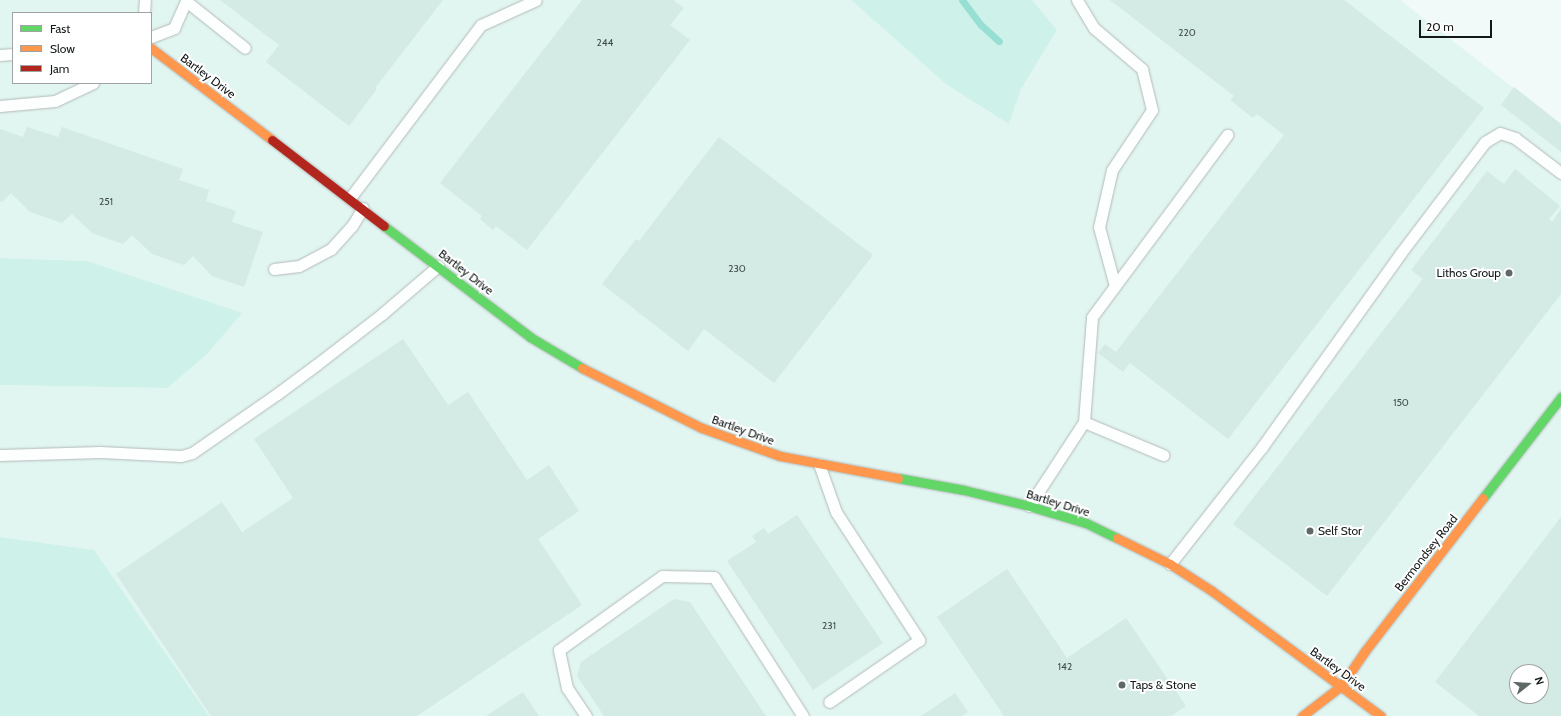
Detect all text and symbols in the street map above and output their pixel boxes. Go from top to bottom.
legend [12,12,152,84]
scale bar [1421,12,1494,38]
text: 20 m [1426,19,1454,34]
text: Fast [50,21,70,36]
house number: 220 [1178,27,1196,39]
house number: 244 [597,37,613,49]
text: Slow [50,41,75,56]
street label: Bartley Drive [178,51,238,101]
text: Jam [50,61,69,76]
house number: 251 [99,196,113,208]
street label: Bartley Drive [436,246,496,298]
house number: 230 [728,263,746,275]
place label: Lithos Group [1436,266,1501,280]
marker: Lithos Group [1504,268,1514,278]
house number: 150 [1393,397,1409,409]
street label: Bartley Drive [710,412,776,448]
street label: Bartley Drive [1025,487,1091,519]
street label: Bermondsey Road [1392,512,1460,594]
place label: Self Stor [1318,524,1362,538]
marker: Self Stor [1305,526,1315,536]
house number: 231 [822,620,836,632]
street label: Bartley Drive [1307,644,1369,694]
house number: 142 [1058,661,1072,673]
north arrow [1509,664,1549,704]
text: N [1532,675,1547,687]
place label: Taps & Stone [1130,678,1196,692]
marker: Taps & Stone [1117,680,1127,690]

